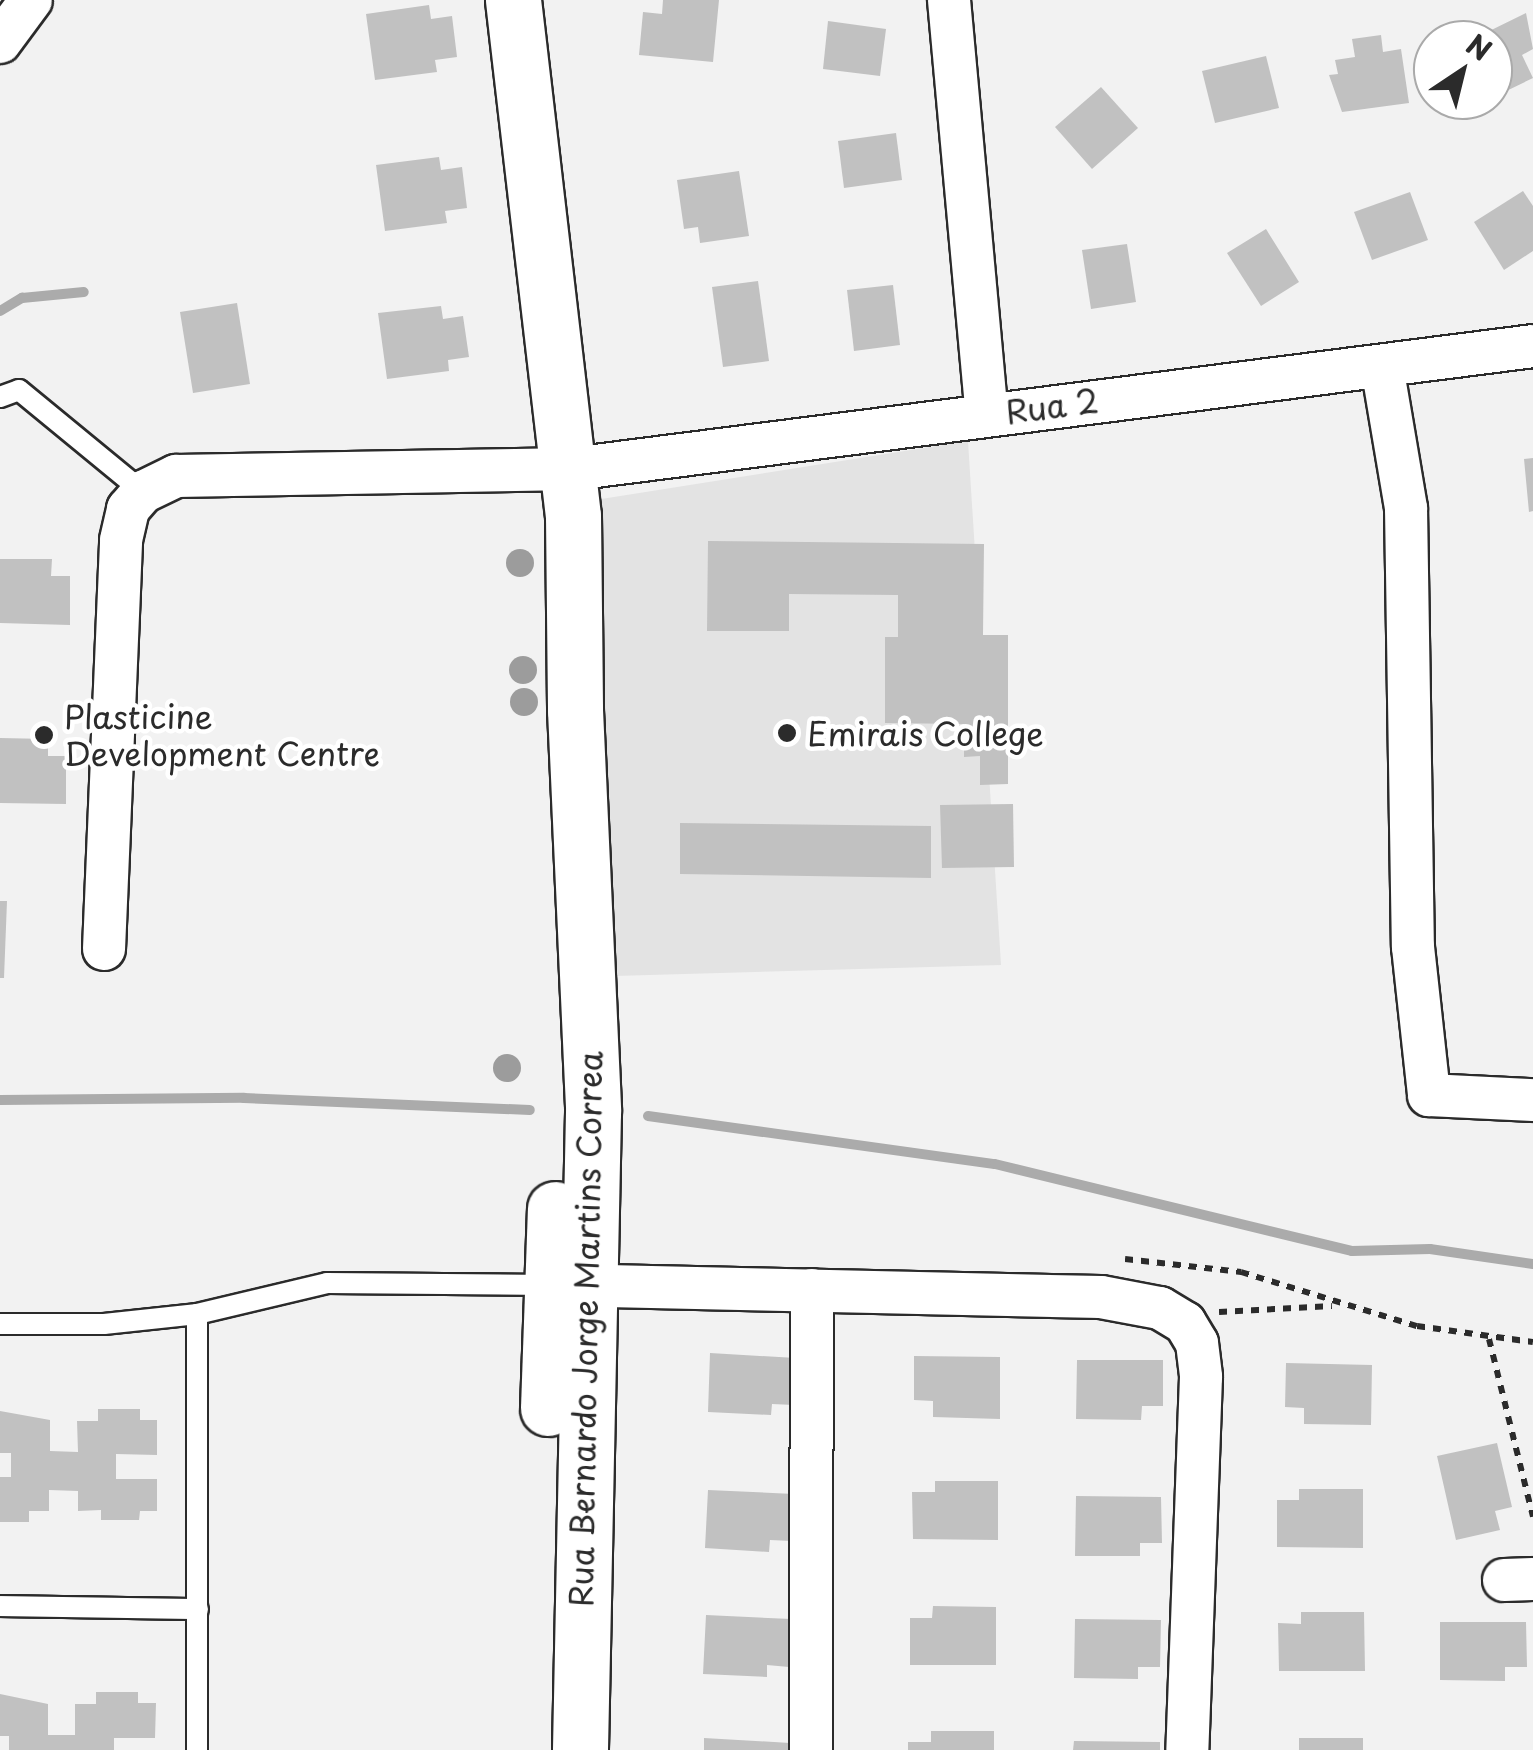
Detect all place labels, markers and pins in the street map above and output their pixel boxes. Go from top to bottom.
place label: Plasticine Development Centre [64,698,381,773]
place label: Emirais College [807,714,1043,752]
marker: Emirais College [776,722,798,744]
marker: Plasticine Development Centre [33,724,55,746]

